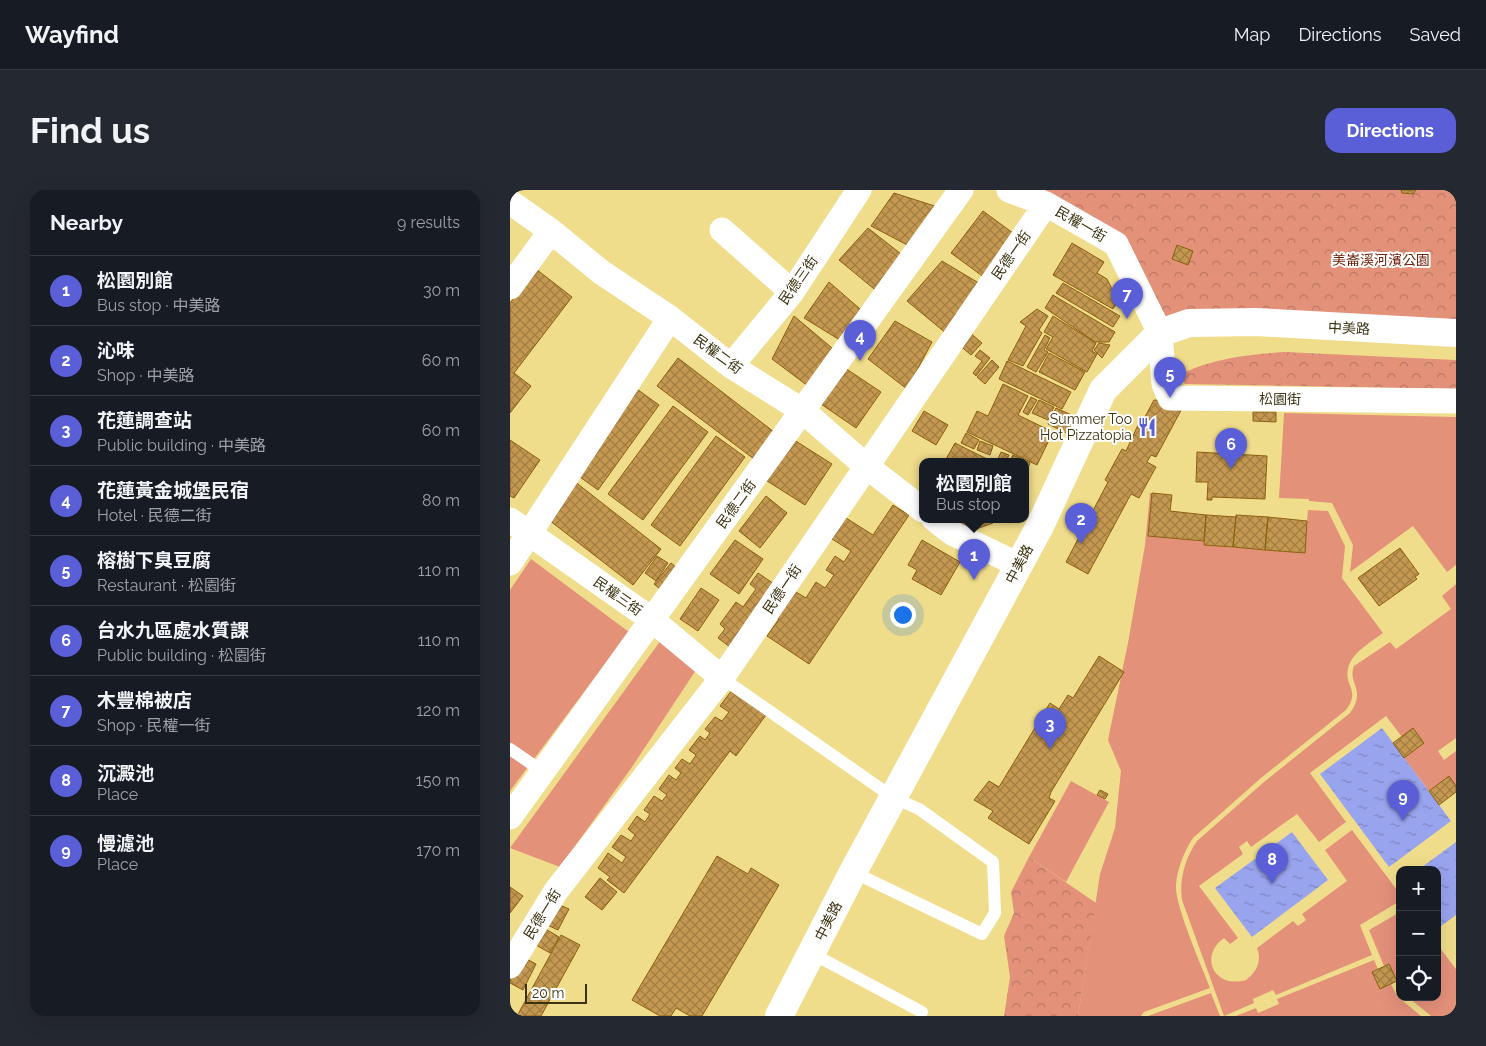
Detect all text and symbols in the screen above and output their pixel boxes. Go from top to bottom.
text: Wayfind [25,20,119,49]
text: Map [1234,24,1270,45]
text: Directions [1298,24,1382,45]
text: Saved [1410,24,1461,45]
button: Directions [1325,108,1456,153]
text: Find us [30,110,150,151]
street label: 民權一街 [1053,203,1109,245]
text: Nearby [50,210,123,235]
text: 9 results [397,213,460,232]
street label: 民德一街 [988,227,1034,283]
street label: 民德三街 [775,252,821,308]
park label: 美崙溪河濱公園 [1332,252,1430,268]
text: 松園別館 [97,269,173,291]
pin: 7 [1111,278,1143,319]
text: 1 [62,281,70,300]
text: 30 m [423,281,460,300]
text: Bus stop · 中美路 [97,296,221,315]
street label: 中美路 [1328,319,1370,337]
pin: 4 [844,320,876,361]
street label: 民權二街 [691,331,745,377]
text: 沁味 [97,339,135,361]
text: 2 [61,351,71,370]
text: 60 m [422,351,460,370]
pin: 5 [1154,357,1186,398]
text: Shop · 中美路 [97,366,195,385]
street label: 松園街 [1259,391,1301,407]
text: 花蓮調查站 [97,409,192,431]
place label: Summer Too Hot Pizzatopia [1040,411,1132,443]
restaurant icon: Summer Too Hot Pizzatopia [1136,416,1158,438]
text: 3 [62,421,70,440]
text: 60 m [422,421,460,440]
pin: 6 [1215,428,1247,469]
text: Public building · 中美路 [97,436,266,455]
popup [919,458,1029,523]
text: 松園別館 [936,472,1012,494]
street label: 民德二街 [713,477,759,531]
text: 花蓮黃金城堡民宿 [97,479,249,501]
text: 4 [61,491,71,510]
text: 80 m [422,491,460,510]
text: Bus stop [936,495,1000,514]
pin: 2 [1065,503,1097,544]
text: Hotel · 民德二街 [97,506,212,525]
pin: 1 [958,539,990,580]
street label: 中美路 [1002,542,1036,586]
text: 榕樹下臭豆腐 [97,549,211,571]
text: 5 [62,561,70,580]
text: 110 m [418,561,460,580]
street label: 民德一街 [760,561,804,617]
street label: 民權三街 [590,573,646,619]
text: Restaurant · 松園街 [97,576,236,595]
your location [890,602,916,628]
text: 台水九區處水質課 [97,619,249,641]
text: 6 [61,631,71,650]
text: 110 m [418,631,460,650]
text: Public building · 松園街 [97,646,266,665]
text: 木豐棉被店 [97,689,192,711]
text: 7 [62,701,70,720]
text: 120 m [416,701,460,720]
pin: 3 [1034,708,1066,749]
text: Shop · 民權一街 [97,716,211,735]
text: 沉澱池 [97,762,154,784]
text: 8 [61,771,71,790]
text: 150 m [416,771,460,790]
pin: 9 [1387,780,1419,821]
text: Place [97,785,138,804]
text: 慢濾池 [97,832,154,854]
text: 9 [61,841,71,860]
text: 170 m [416,841,460,860]
pin: 8 [1256,843,1288,884]
text: Place [97,855,138,874]
map controls [1396,866,1441,1001]
button: + [1396,866,1441,911]
street label: 民德一街 [520,886,564,942]
street label: 中美路 [811,899,845,943]
button: − [1396,911,1441,956]
button: locate [1396,956,1441,1001]
scale bar [525,981,588,1004]
text: 20 m [532,985,564,1001]

